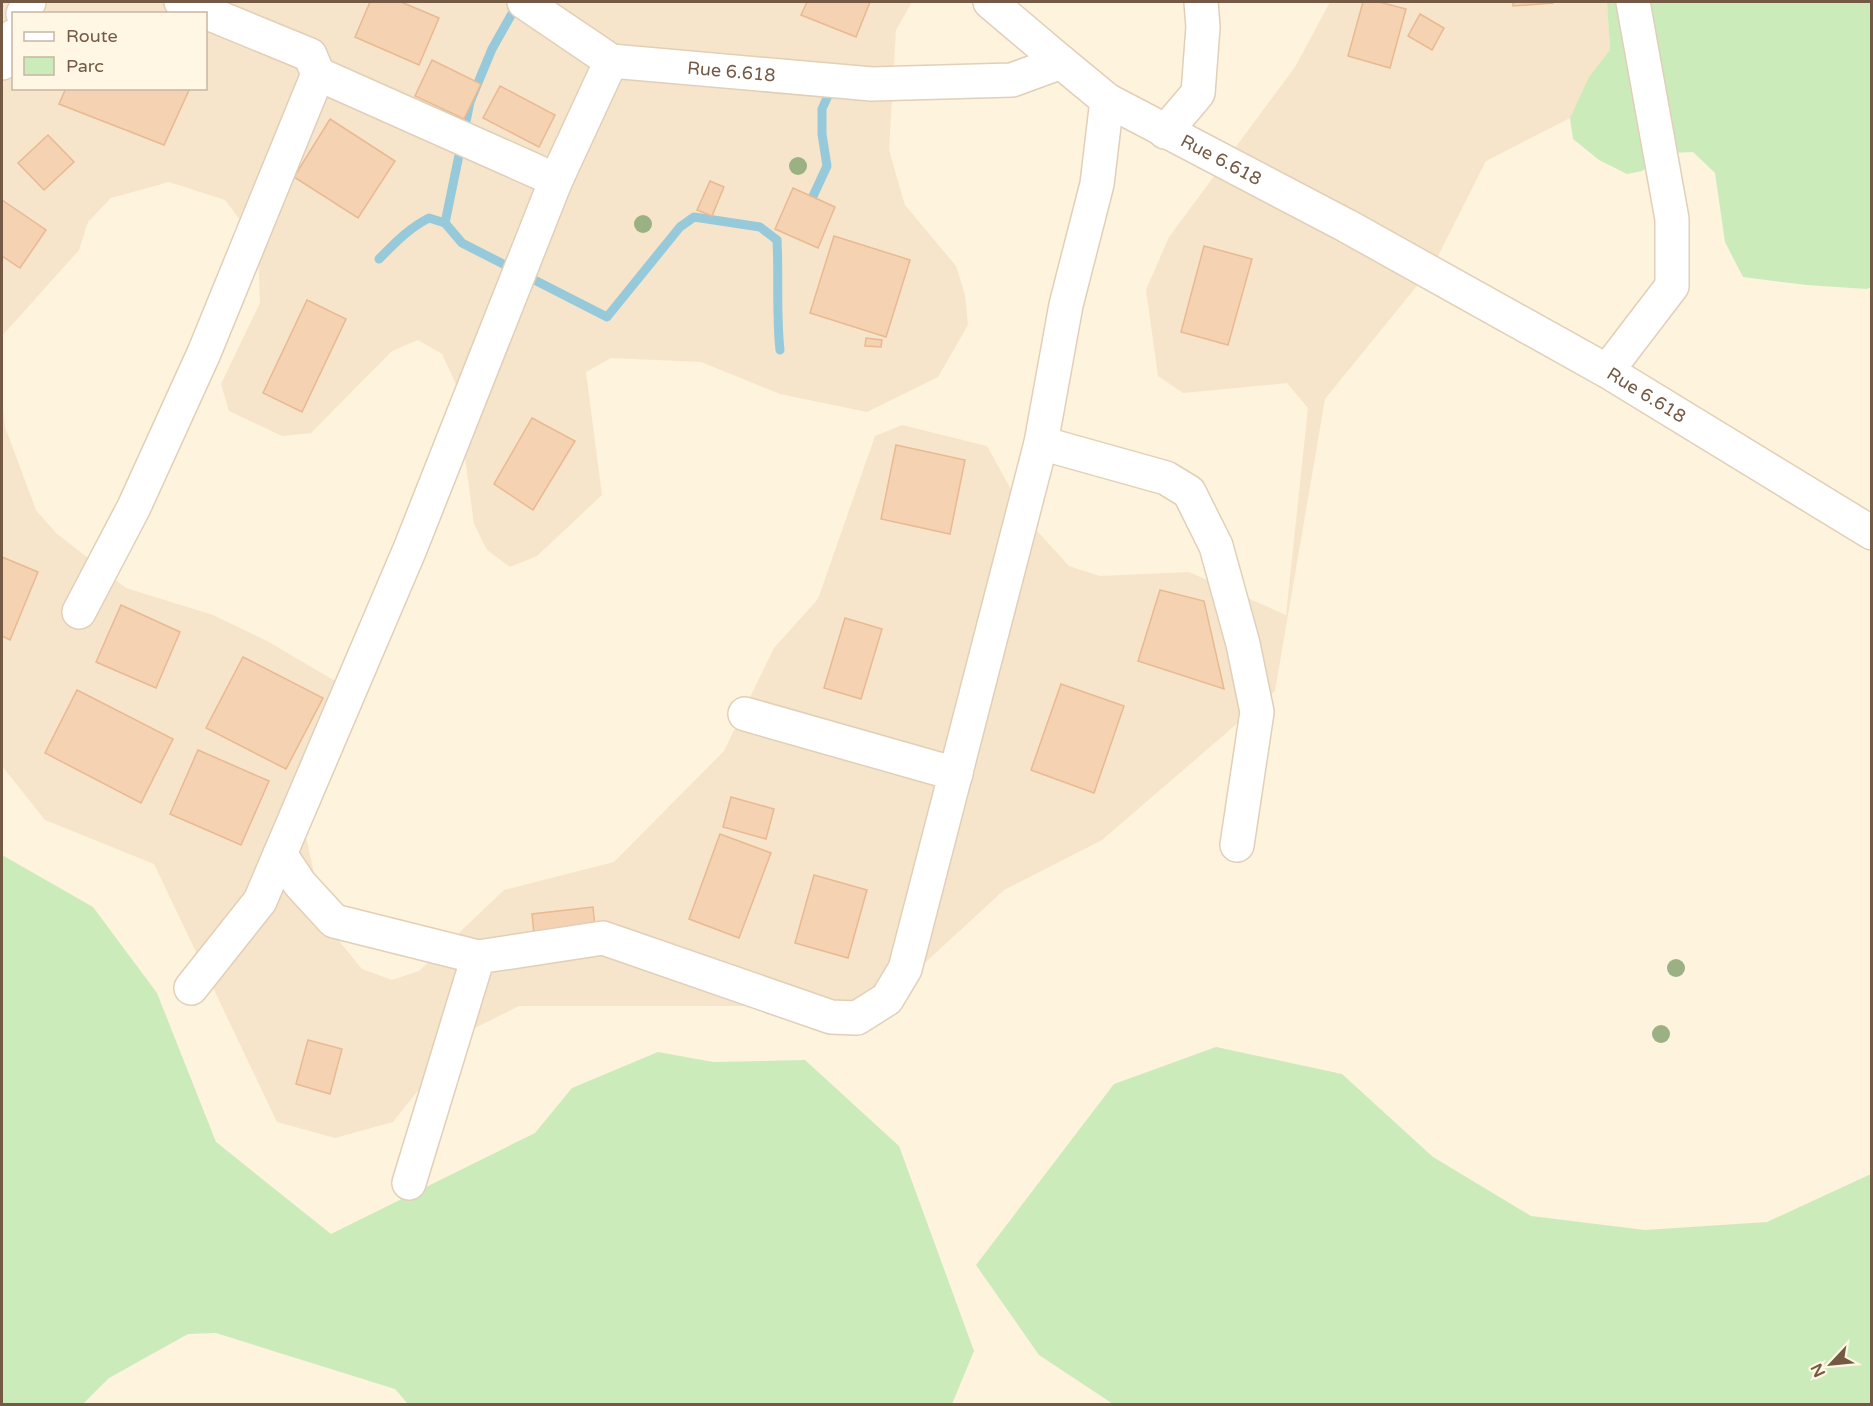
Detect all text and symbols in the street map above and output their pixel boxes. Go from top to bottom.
legend [12,12,207,90]
text: Route [66,25,118,47]
text: Parc [66,55,104,77]
street label: Rue 6.618 [686,57,777,86]
street label: Rue 6.618 [1177,130,1266,190]
street label: Rue 6.618 [1603,363,1690,428]
north arrow [1801,1334,1861,1394]
text: N [1807,1360,1830,1380]

